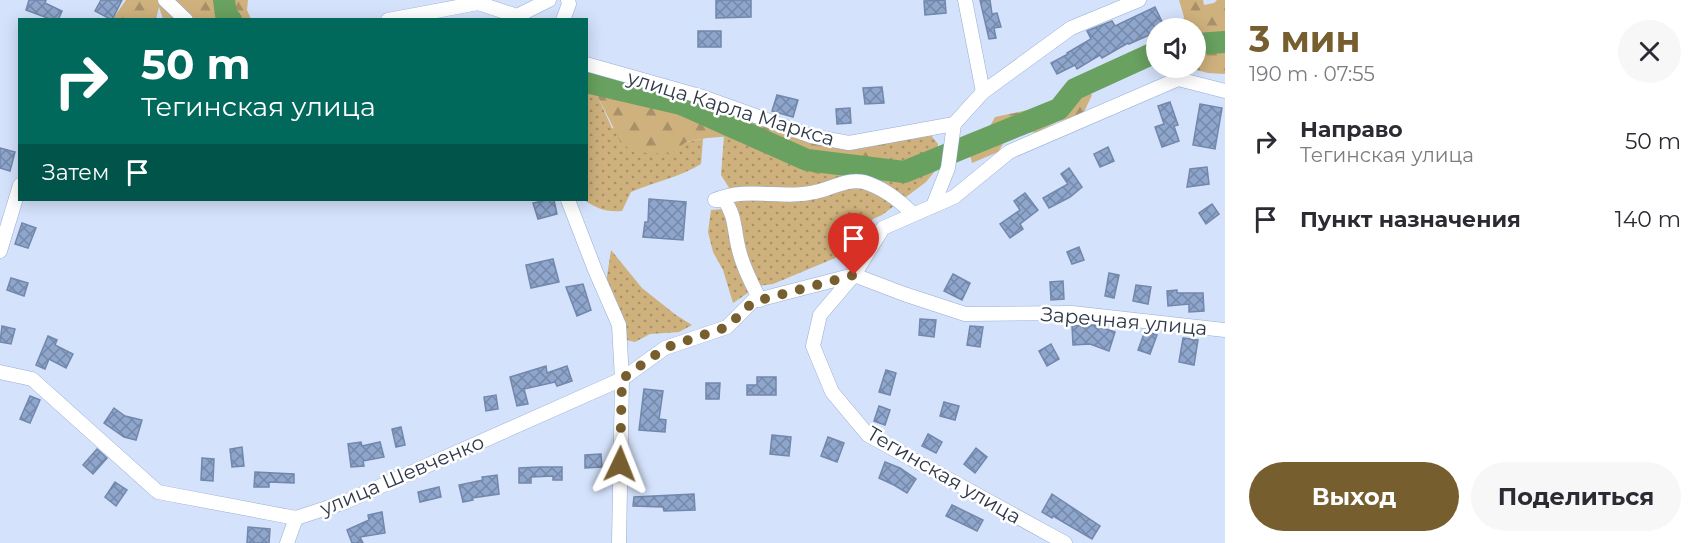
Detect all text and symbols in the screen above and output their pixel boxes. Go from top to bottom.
text: 3 мин [1249,17,1360,61]
map controls [1146,18,1206,78]
button: sound [1146,18,1206,78]
button: close [1618,20,1681,83]
text: 50 m [141,38,250,90]
icon: right [42,42,120,120]
text: 190 m · 07:55 [1249,62,1375,86]
street label: улица Карла Маркса [624,65,837,151]
text: Тегинская улица [141,90,376,123]
text: Направо [1300,116,1403,143]
icon: right [1249,125,1282,158]
text: 50 m [1625,128,1681,155]
text: Тегинская улица [1300,143,1474,167]
icon: arrive [121,156,154,189]
text: Затем [42,159,109,186]
icon: arrive [1249,203,1282,236]
text: Пункт назначения [1300,206,1521,233]
text: 140 m [1615,206,1681,233]
pin [828,213,879,275]
icon: arrive [837,222,870,255]
street label: Заречная улица [1040,302,1208,340]
street label: Тегинская улица [863,421,1025,529]
street label: улица Шевченко [315,430,488,521]
position arrow [588,432,652,496]
button: Выход [1249,462,1459,531]
button: Поделиться [1471,462,1681,531]

